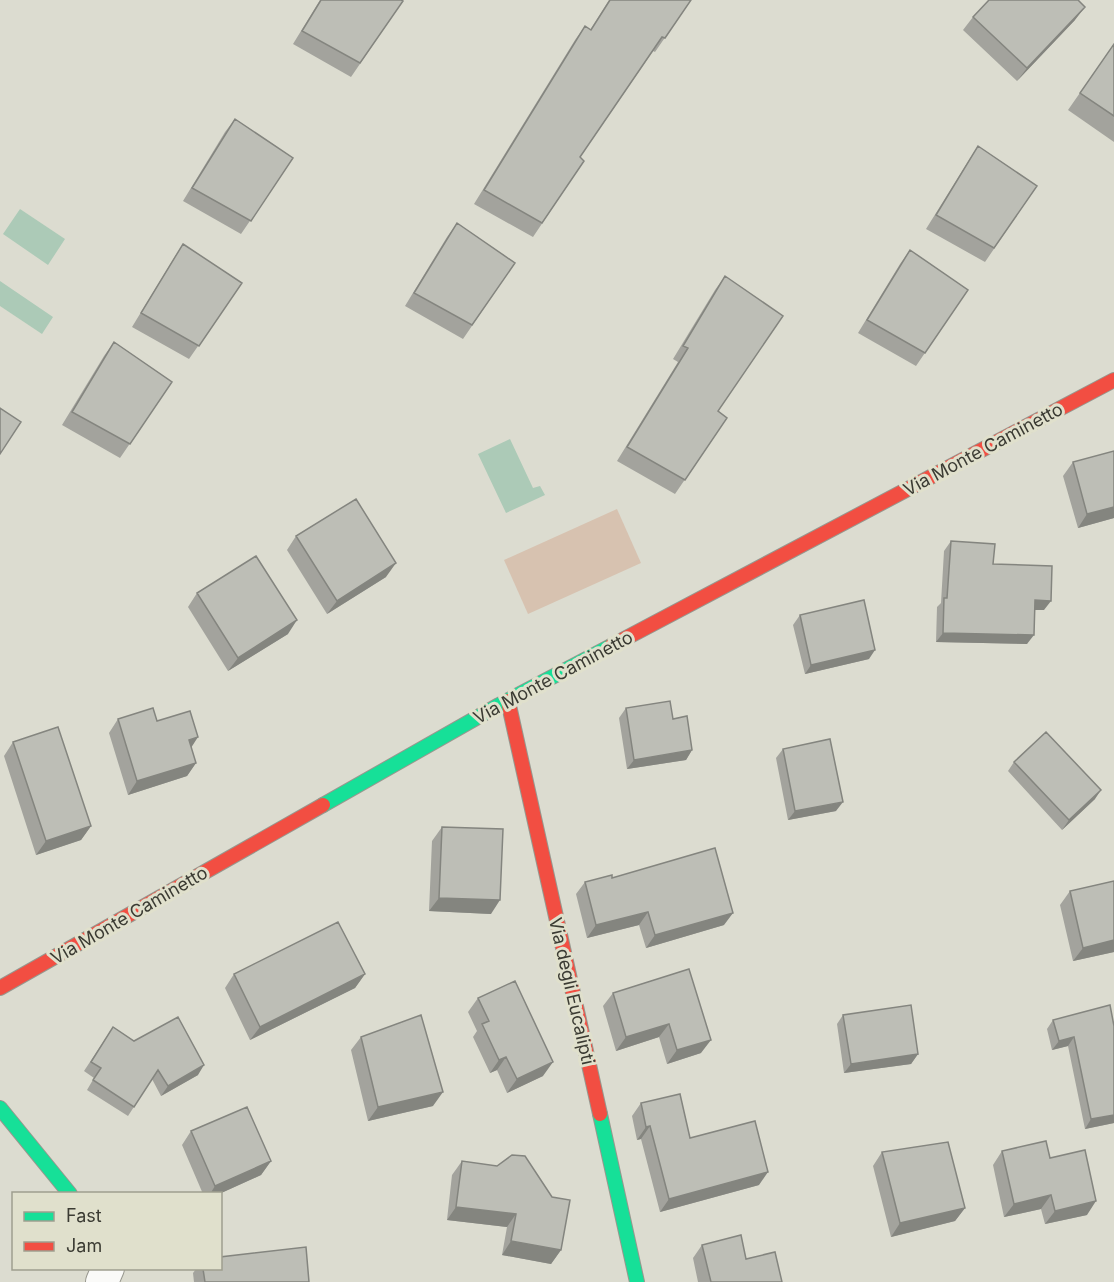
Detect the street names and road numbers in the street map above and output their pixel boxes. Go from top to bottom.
street label: Via Monte Caminetto [900,398,1066,500]
street label: Via Monte Caminetto [470,626,636,728]
street label: Via Monte Caminetto [47,862,211,968]
street label: Via degli Eucalipti [545,915,599,1067]

